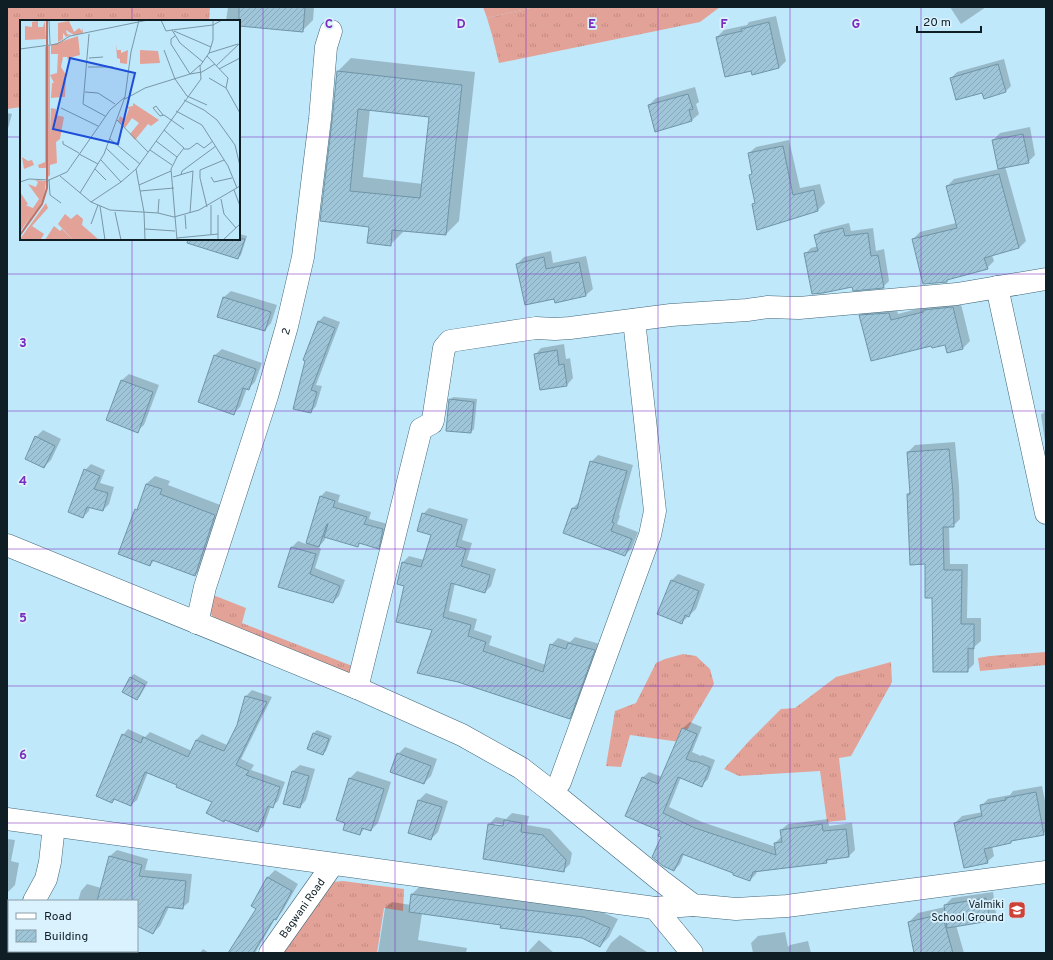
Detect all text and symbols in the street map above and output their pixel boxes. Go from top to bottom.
scale bar [917,8,981,34]
text: 20 m [923,15,951,31]
text: C [325,17,333,33]
text: D [456,17,466,33]
text: E [588,17,596,33]
text: F [720,17,728,33]
text: G [852,17,861,33]
inset map [20,20,240,240]
street label: 2 [279,326,294,337]
text: 3 [19,336,27,352]
text: 4 [19,474,27,490]
text: 5 [19,611,27,627]
text: 6 [19,748,27,764]
street label: Bagwani Road [277,876,329,941]
place label: Valmiki School Ground [931,898,1004,925]
legend [8,900,138,952]
school or university icon: Valmiki School Ground [1007,900,1027,920]
text: Road [44,909,72,925]
text: Building [44,929,88,945]

